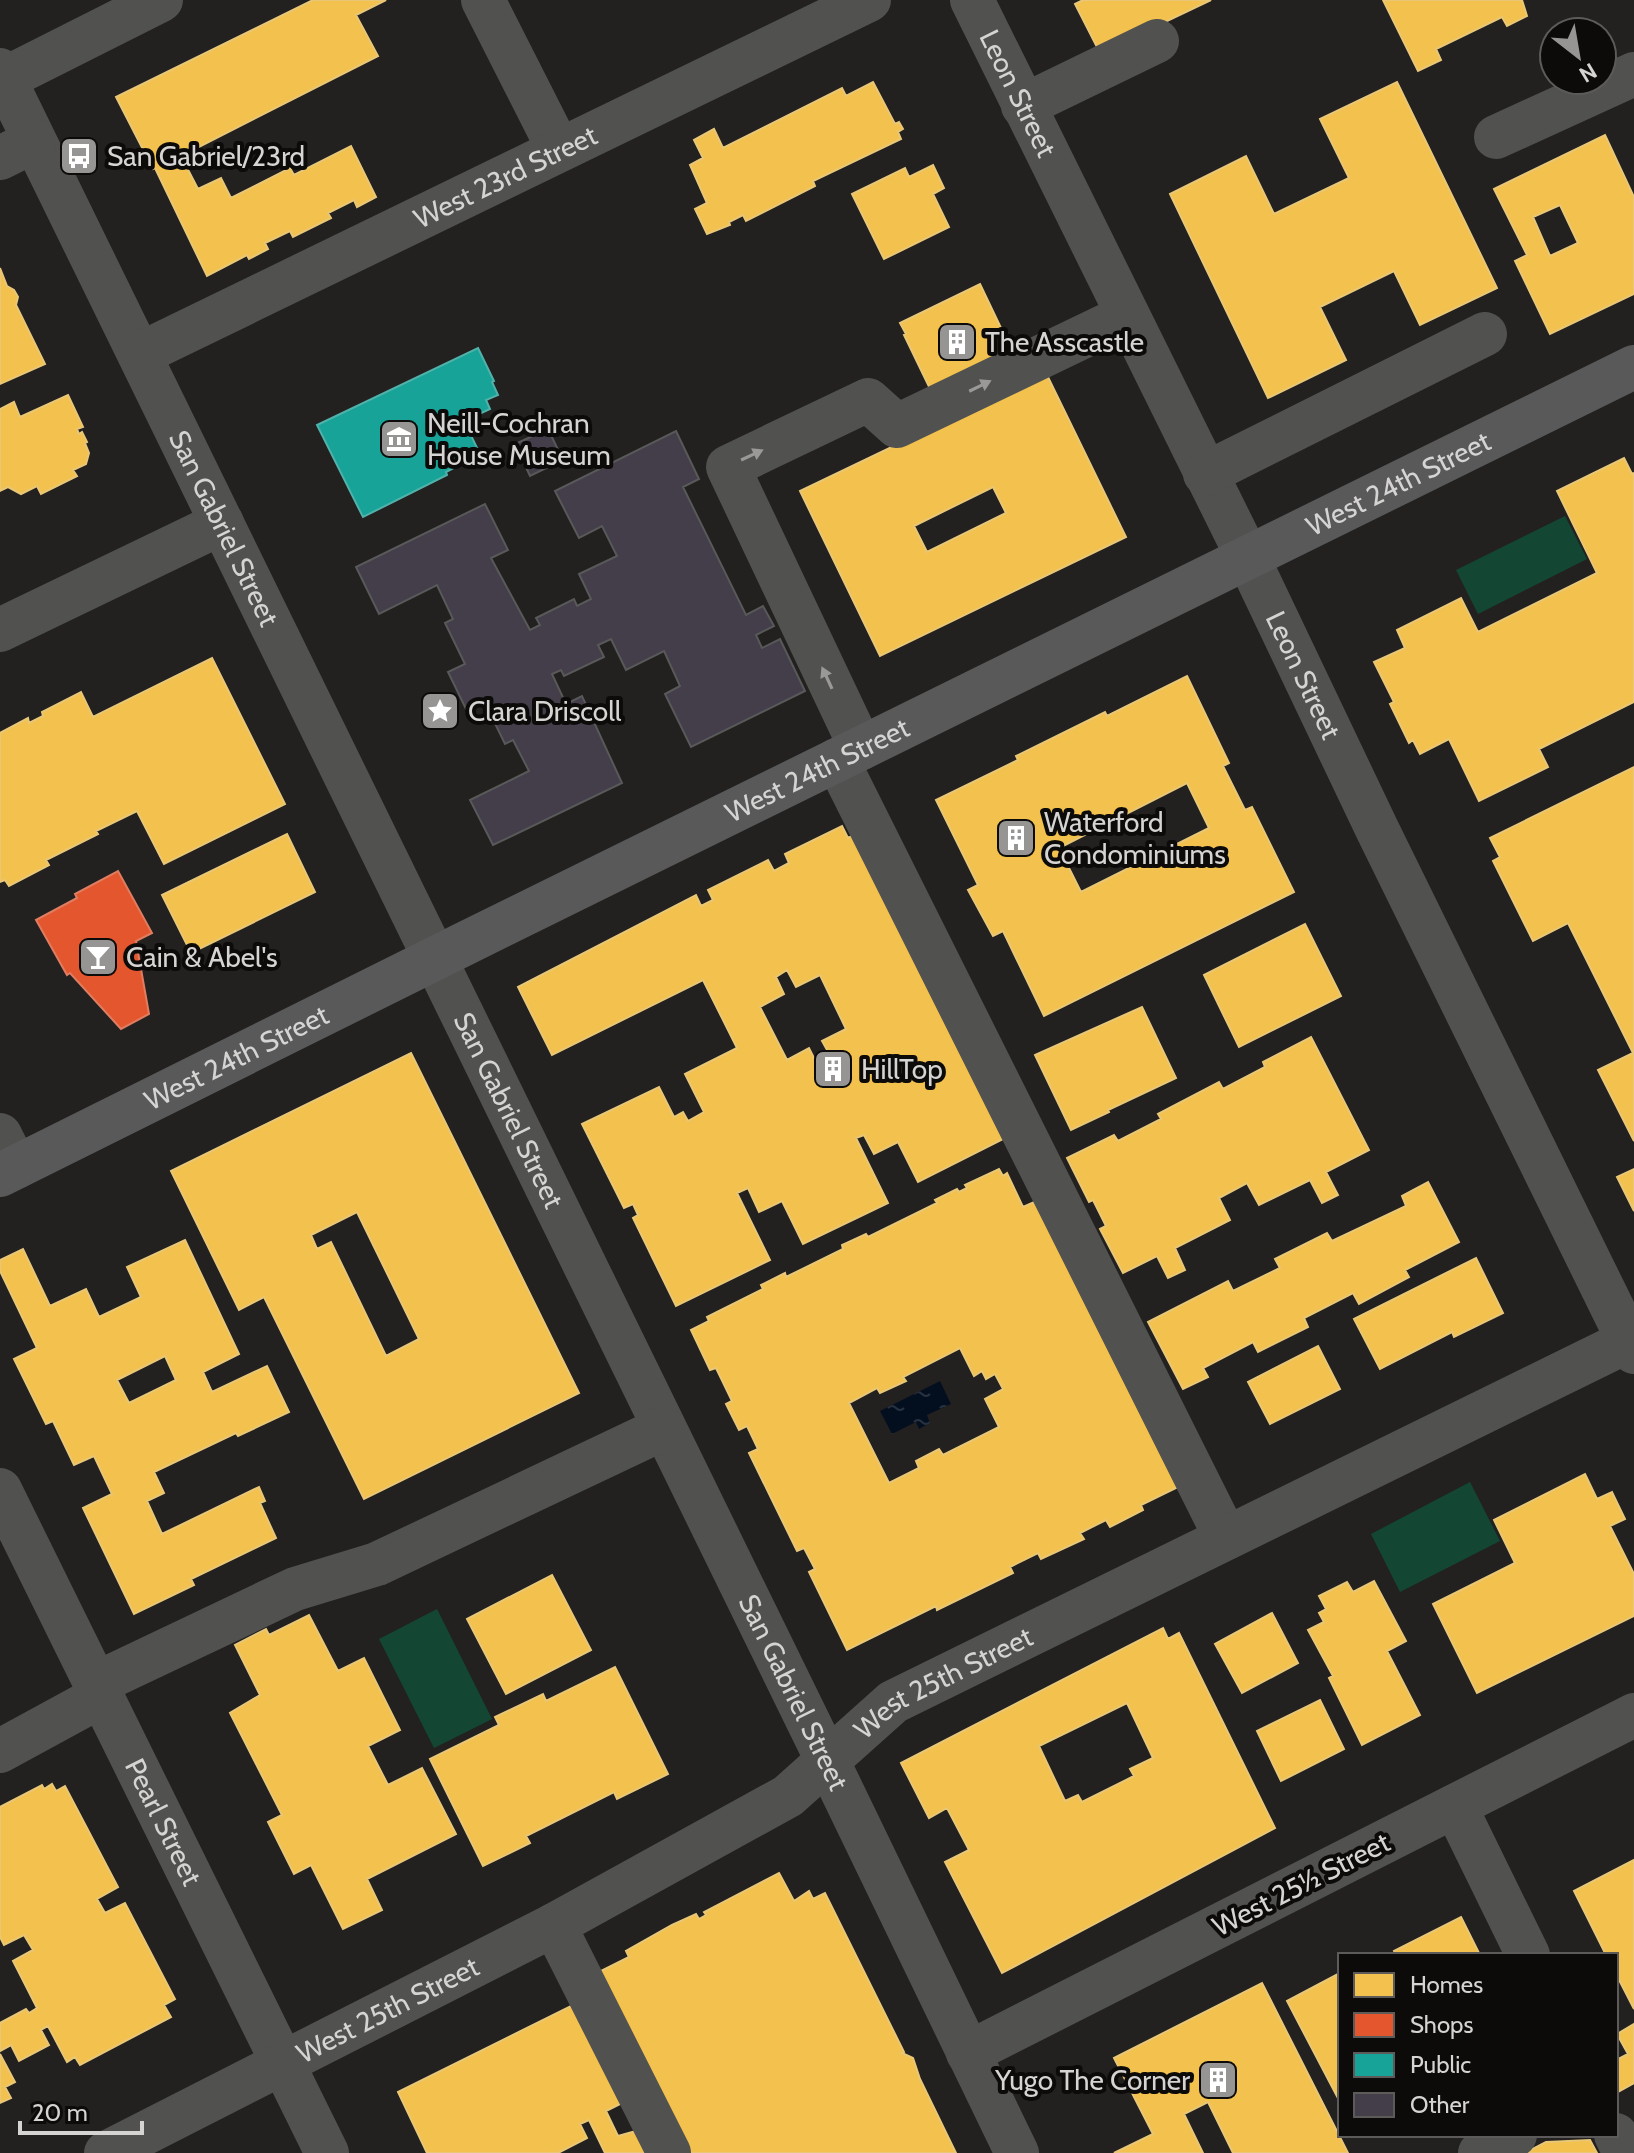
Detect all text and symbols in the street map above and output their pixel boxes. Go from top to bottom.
north arrow [1538,16,1618,96]
street label: Leon Street [972,24,1064,162]
text: N [1574,57,1602,88]
street label: West 23rd Street [408,118,602,235]
bus stop icon: San Gabriel/23rd [58,135,100,177]
place label: San Gabriel/23rd [107,139,305,173]
building icon: The Asscastle [936,321,978,363]
place label: The Asscastle [985,325,1144,359]
one-way arrow [969,379,992,393]
place label: Neill-Cochran House Museum [427,406,611,472]
museum icon: Neill-Cochran House Museum [378,418,420,460]
street label: West 24th Street [1301,424,1496,543]
street label: San Gabriel Street [162,425,286,632]
one-way arrow [741,448,764,462]
street label: Leon Street [1259,606,1349,744]
one-way arrow [820,666,834,689]
place icon: Clara Driscoll [419,690,461,732]
place label: Clara Driscoll [468,694,622,728]
street label: West 24th Street [719,710,915,830]
place label: Waterford Condominiums [1044,805,1226,871]
building icon: Waterford Condominiums [995,817,1037,859]
bar icon: Cain & Abel's [77,936,119,978]
place label: Cain & Abel's [126,940,278,974]
street label: West 24th Street [139,997,334,1117]
street label: San Gabriel Street [447,1007,571,1214]
building icon: HillTop [812,1048,854,1090]
place label: HillTop [861,1052,943,1086]
street label: San Gabriel Street [732,1589,856,1796]
street label: West 25th Street [847,1619,1038,1746]
street label: Pearl Street [118,1753,209,1891]
street label: West 25½ Street [1207,1825,1395,1943]
street label: West 25th Street [291,1949,484,2070]
legend [1338,1953,1618,2137]
text: Homes [1410,1970,1483,1999]
text: Shops [1410,2010,1473,2039]
text: Public [1410,2050,1471,2079]
building icon: Yugo The Corner [1197,2059,1239,2101]
place label: Yugo The Corner [994,2063,1190,2097]
scale bar [20,2085,142,2135]
text: Other [1410,2090,1470,2119]
text: 20 m [32,2098,88,2127]

